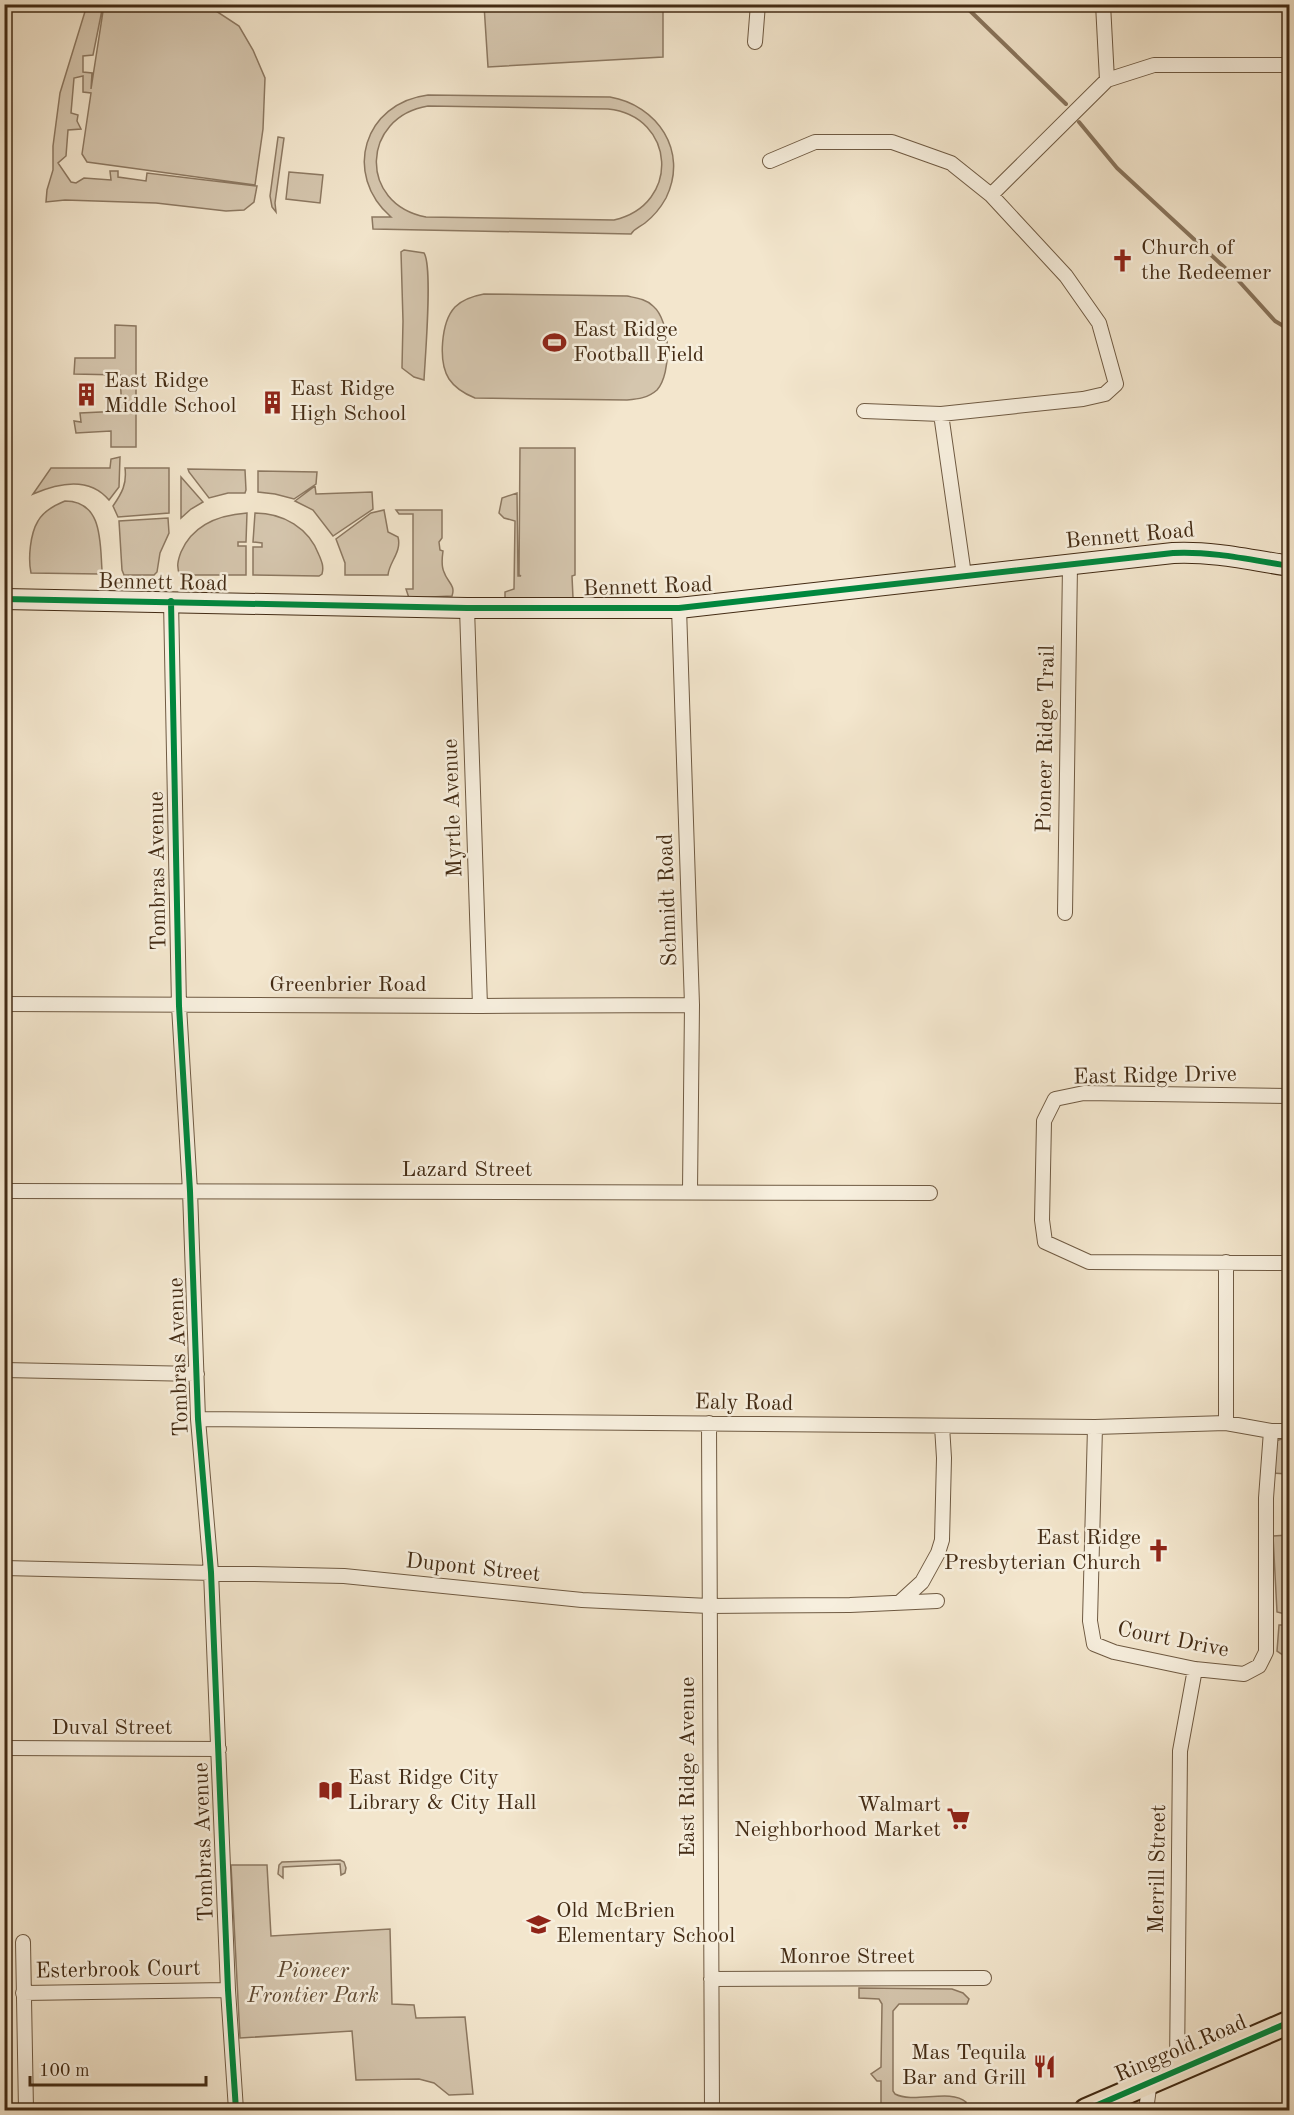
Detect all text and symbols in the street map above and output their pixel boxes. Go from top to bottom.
place label: Church of the Redeemer [1141,237,1271,284]
church icon: Church of the Redeemer [1110,248,1136,274]
place label: East Ridge Football Field [573,319,704,366]
sports icon: East Ridge Football Field [542,330,568,356]
place label: East Ridge Middle School [104,370,237,417]
place label: East Ridge High School [290,378,406,425]
building icon: East Ridge Middle School [73,381,99,407]
building icon: East Ridge High School [259,389,285,415]
street label: Bennett Road [1064,519,1196,553]
street label: Bennett Road [98,571,228,595]
street label: Bennett Road [583,574,713,600]
street label: Pioneer Ridge Trail [1033,645,1059,833]
street label: Myrtle Avenue [440,738,466,878]
street label: Tombras Avenue [146,791,170,951]
street label: Schmidt Road [655,833,681,967]
street label: Greenbrier Road [269,974,427,996]
street label: East Ridge Drive [1073,1064,1237,1088]
street label: Lazard Street [401,1159,533,1181]
street label: Tombras Avenue [165,1277,193,1437]
street label: Ealy Road [694,1391,794,1415]
place label: East Ridge Presbyterian Church [944,1527,1141,1574]
church icon: East Ridge Presbyterian Church [1146,1538,1172,1564]
street label: Dupont Street [405,1550,541,1586]
street label: Court Drive [1115,1618,1231,1662]
street label: East Ridge Avenue [677,1677,699,1857]
street label: Duval Street [51,1717,173,1739]
street label: Tombras Avenue [190,1762,218,1922]
place label: East Ridge City Library & City Hall [348,1767,536,1814]
library icon: East Ridge City Library & City Hall [317,1778,343,1804]
place label: Walmart Neighborhood Market [734,1794,941,1841]
street label: Merrill Street [1146,1804,1170,1934]
supermarket icon: Walmart Neighborhood Market [946,1805,972,1831]
place label: Old McBrien Elementary School [556,1900,735,1947]
school or university icon: Old McBrien Elementary School [525,1911,551,1937]
street label: Monroe Street [779,1946,915,1968]
street label: Esterbrook Court [35,1958,201,1982]
park label: Pioneer Frontier Park [246,1960,379,2007]
street label: Ringgold Road [1112,2011,1250,2087]
place label: Mas Tequila Bar and Grill [902,2042,1026,2089]
scale bar [30,2049,206,2087]
restaurant icon: Mas Tequila Bar and Grill [1031,2053,1057,2079]
text: 100 m [39,2062,90,2080]

